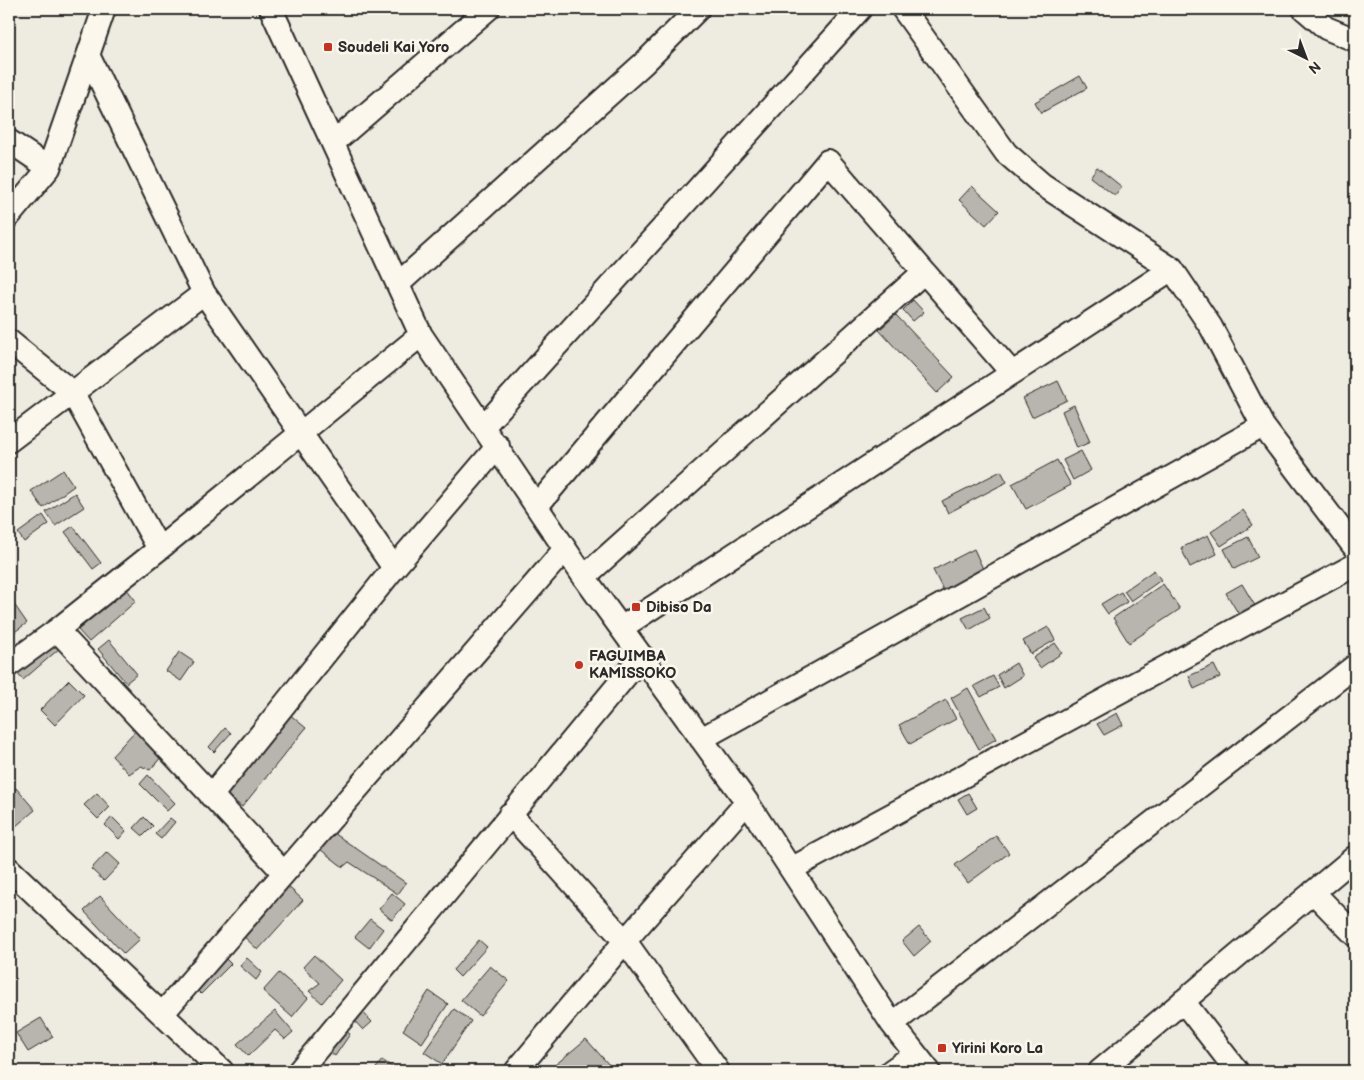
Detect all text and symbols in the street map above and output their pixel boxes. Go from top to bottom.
north arrow [1282,32,1332,82]
place label: Soudeli Kai Yoro [338,38,450,57]
marker: Soudeli Kai Yoro [322,41,334,53]
text: N [1305,57,1324,77]
place label: Dibiso Da [646,598,712,617]
marker: Dibiso Da [630,601,642,613]
place label: FAGUIMBA KAMISSOKO [589,647,676,683]
marker: FAGUIMBA KAMISSOKO [573,659,585,671]
place label: Yirini Koro La [952,1039,1043,1058]
marker: Yirini Koro La [936,1042,948,1054]

